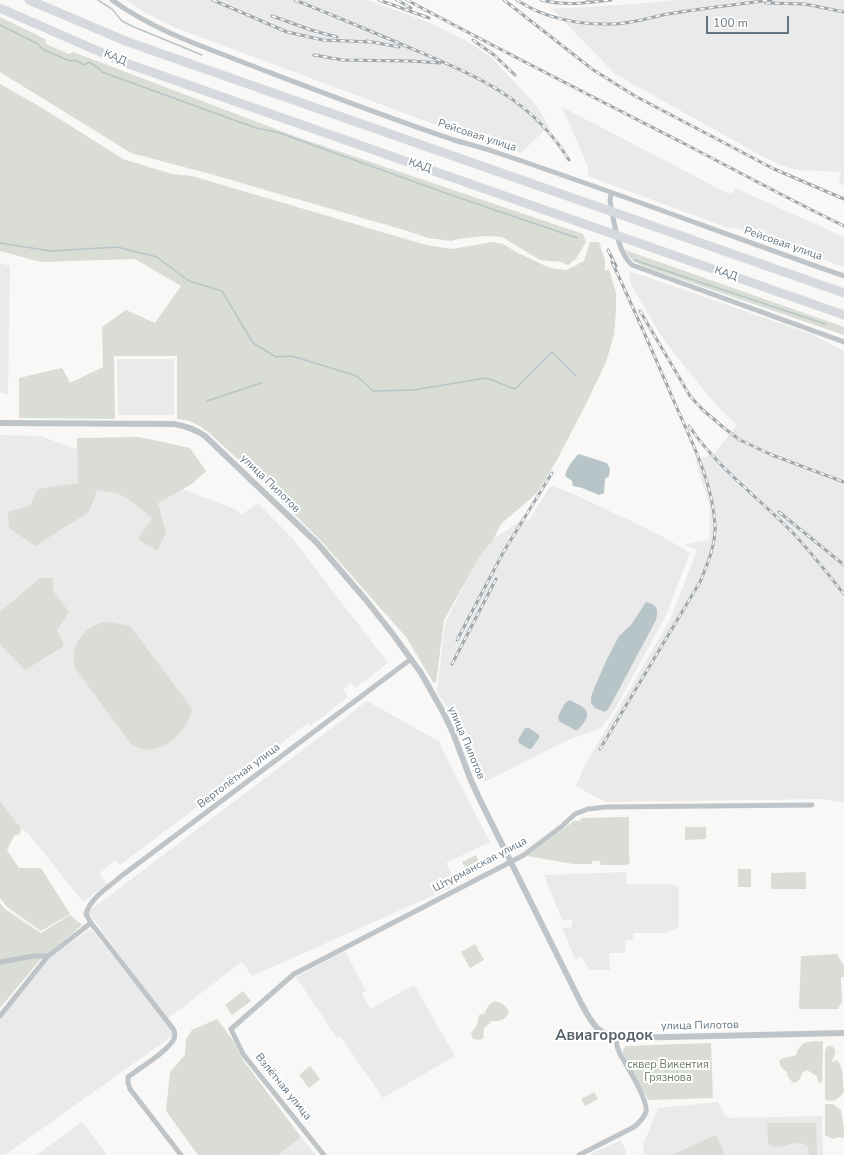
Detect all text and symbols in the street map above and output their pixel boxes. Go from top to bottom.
scale bar [708,8,791,34]
text: 100 m [713,15,748,31]
street label: КАД [102,47,128,69]
street label: Рейсовая улица [436,117,518,155]
street label: КАД [407,156,433,176]
street label: Рейсовая улица [742,224,824,264]
street label: КАД [713,264,739,284]
street label: улица Пилотов [237,452,303,516]
street label: улица Пилотов [445,705,487,781]
street label: Вертолётная улица [195,741,283,811]
street label: Штурманская улица [431,835,529,895]
street label: улица Пилотов [661,1019,739,1033]
district label: Авиагородок [555,1027,653,1045]
street label: Взлётная улица [252,1051,314,1123]
park label: сквер Викентия Грязнова [627,1058,709,1084]

